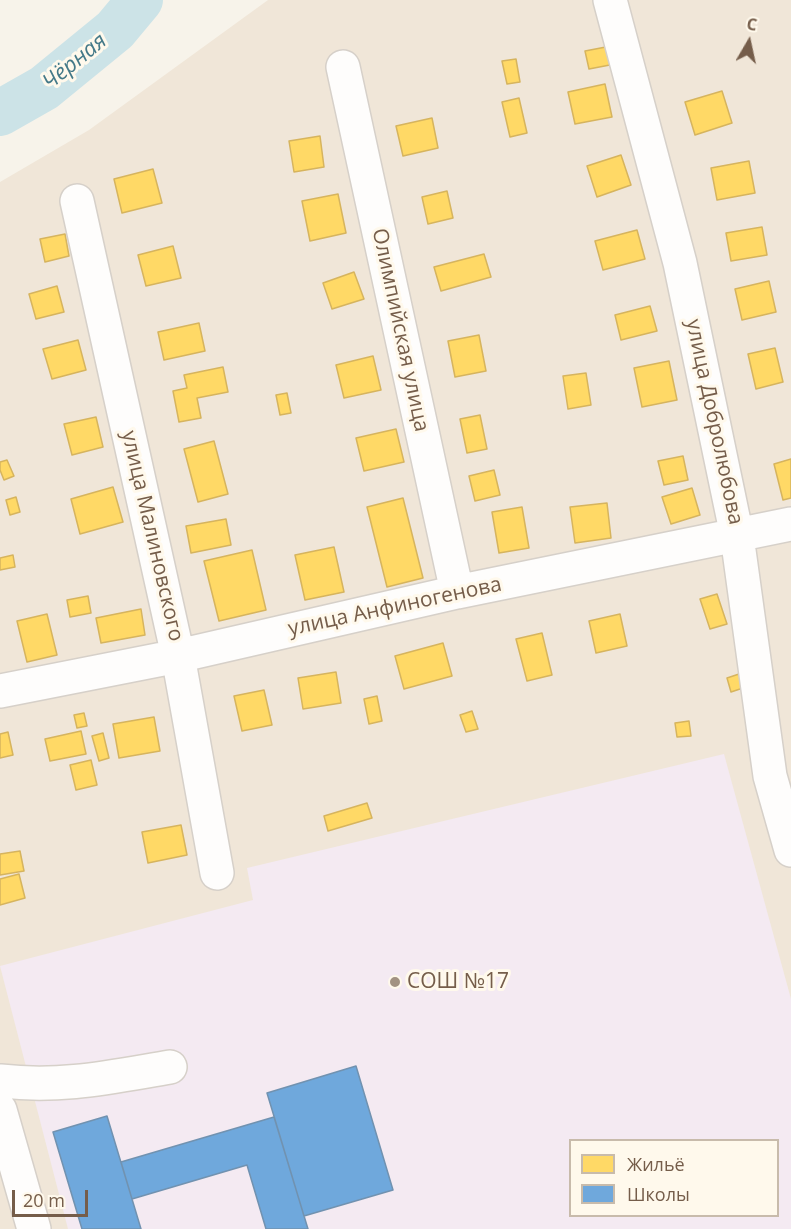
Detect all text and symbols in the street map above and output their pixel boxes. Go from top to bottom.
north arrow [719,12,779,72]
text: С [745,13,759,36]
water label: Чёрная [38,28,112,96]
street label: Олимпийская улица [366,226,434,434]
street label: улица Добролюбова [680,317,748,527]
street label: улица Малиновского [116,428,188,644]
street label: улица Анфиногенова [286,572,504,642]
place label: СОШ №17 [407,969,509,995]
marker: СОШ №17 [388,975,402,989]
legend [569,1139,779,1217]
text: Жильё [627,1152,685,1176]
scale bar [15,1178,92,1216]
text: Школы [627,1182,690,1206]
text: 20 m [23,1188,65,1212]

